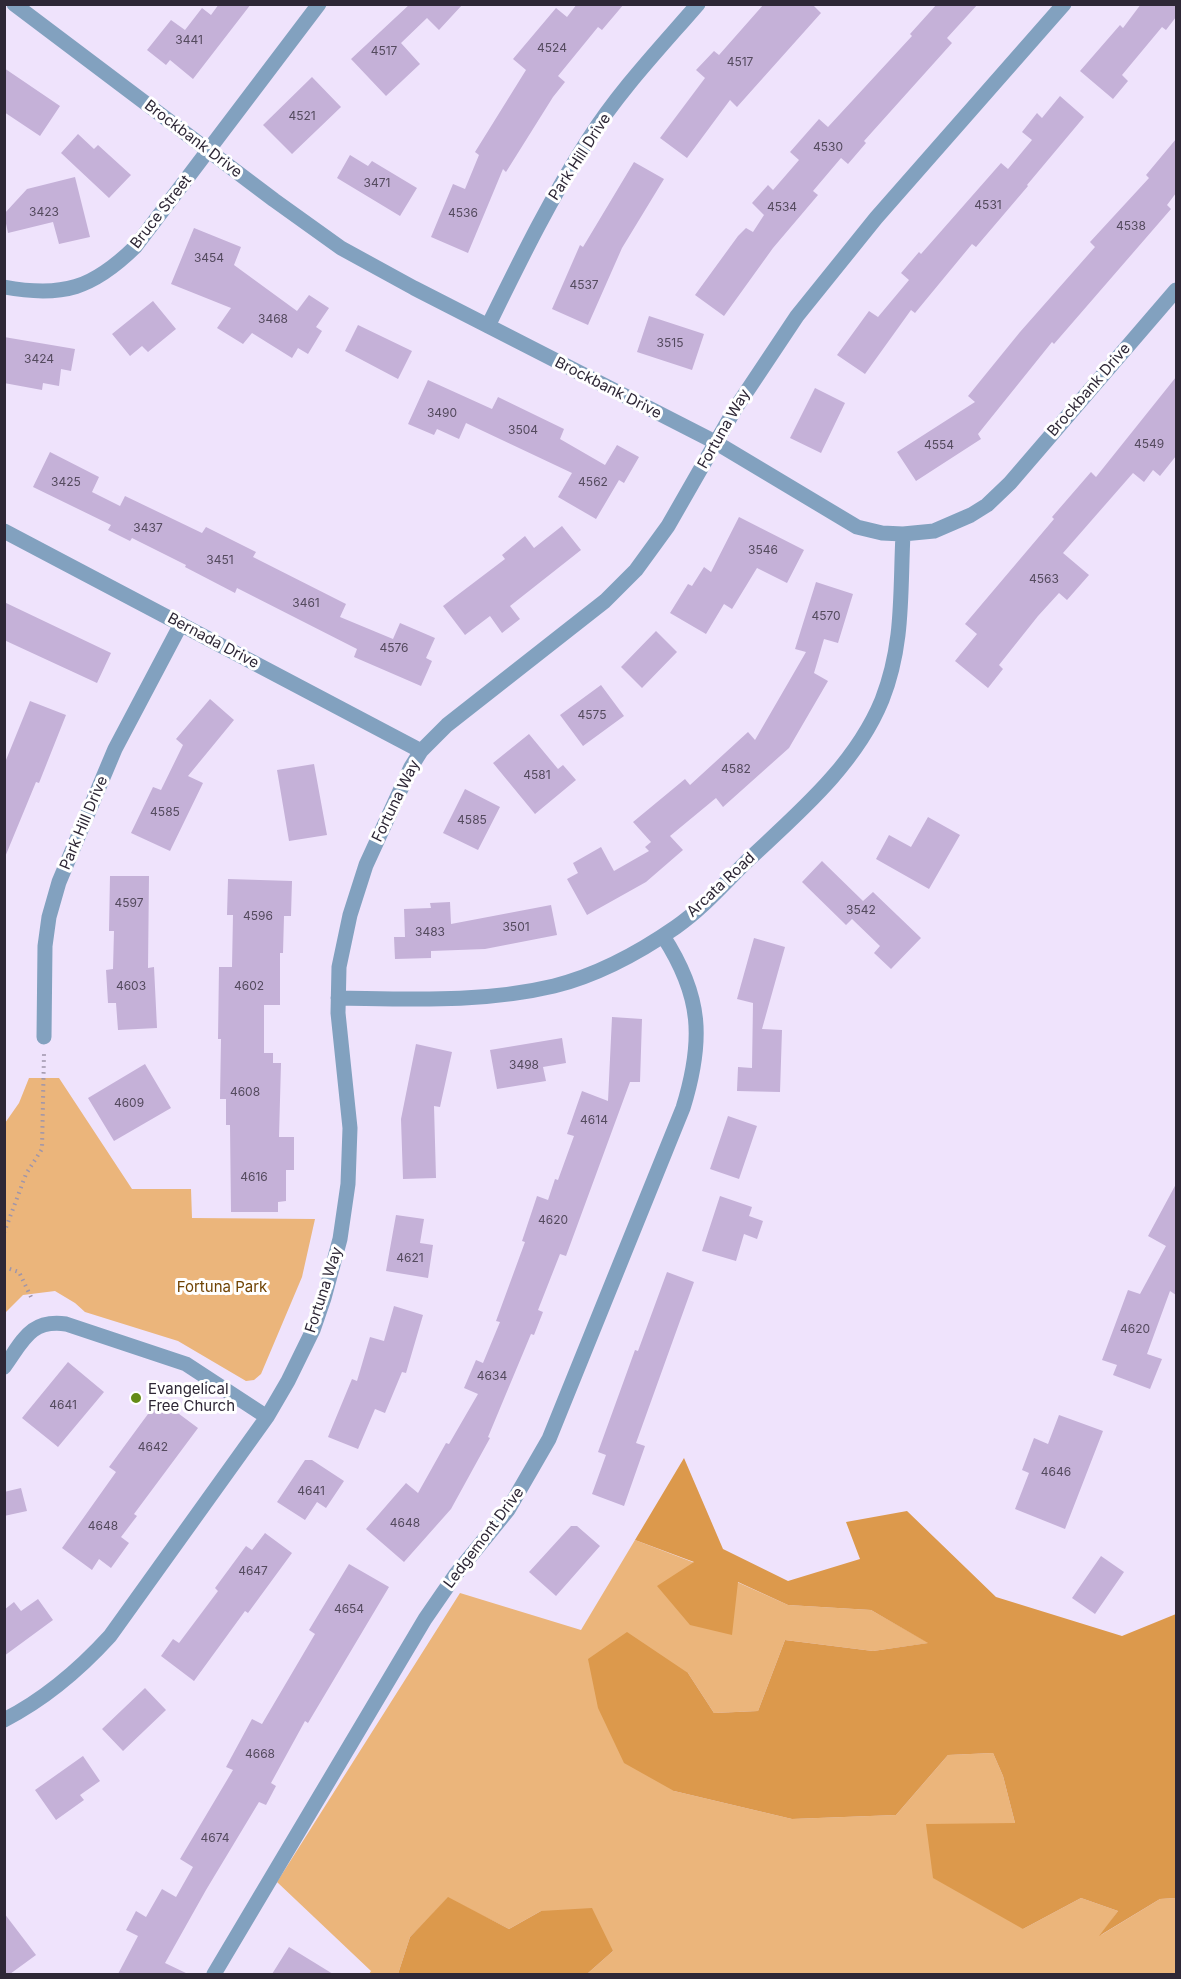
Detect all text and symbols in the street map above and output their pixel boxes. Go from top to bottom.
house number: 3441 [175,33,203,47]
house number: 4524 [537,41,567,55]
house number: 4517 [371,44,397,58]
house number: 4517 [727,55,753,69]
street label: Brockbank Drive [141,97,245,181]
house number: 4521 [288,109,316,123]
street label: Park Hill Drive [545,110,615,204]
house number: 4530 [813,140,843,154]
street label: Bruce Street [127,172,195,252]
house number: 3471 [364,176,390,190]
house number: 4531 [974,198,1002,212]
house number: 4534 [767,200,797,214]
house number: 3423 [29,205,59,219]
house number: 4536 [448,206,478,220]
house number: 4538 [1116,219,1146,233]
house number: 3454 [194,251,224,265]
house number: 4537 [569,278,599,292]
house number: 3468 [258,312,288,326]
house number: 3515 [657,336,683,350]
street label: Brockbank Drive [1044,340,1134,440]
house number: 3424 [24,352,54,366]
street label: Brockbank Drive [552,353,664,423]
street label: Fortuna Way [694,386,754,472]
house number: 3490 [427,406,457,420]
house number: 3504 [508,423,538,437]
house number: 4549 [1134,437,1164,451]
house number: 4554 [924,438,954,452]
house number: 3425 [51,475,81,489]
house number: 4562 [578,475,608,489]
house number: 3437 [133,521,163,535]
house number: 3546 [748,543,778,557]
house number: 3451 [206,553,234,567]
house number: 4563 [1029,572,1059,586]
house number: 3461 [292,596,320,610]
street label: Bernada Drive [164,609,262,673]
house number: 4570 [811,609,841,623]
house number: 4576 [379,641,409,655]
house number: 4575 [577,708,607,722]
street label: Fortuna Way [368,757,424,845]
house number: 4582 [721,762,751,776]
house number: 4581 [523,768,551,782]
street label: Park Hill Drive [56,774,112,872]
house number: 4585 [150,805,180,819]
house number: 4585 [457,813,487,827]
street label: Arcata Road [683,849,759,921]
house number: 4597 [114,896,144,910]
house number: 3542 [846,903,876,917]
house number: 4596 [243,909,273,923]
house number: 3501 [502,920,530,934]
house number: 3483 [415,925,445,939]
house number: 4603 [116,979,146,993]
house number: 4602 [234,979,264,993]
house number: 3498 [509,1058,539,1072]
house number: 4608 [230,1085,260,1099]
house number: 4609 [114,1096,144,1110]
house number: 4614 [580,1113,608,1127]
house number: 4616 [240,1170,268,1184]
house number: 4620 [538,1213,568,1227]
street label: Fortuna Way [302,1245,346,1335]
house number: 4621 [396,1251,424,1265]
park label: Fortuna Park [177,1278,267,1296]
house number: 4620 [1120,1322,1150,1336]
house number: 4634 [477,1369,507,1383]
place label: Evangelical Free Church [148,1380,235,1415]
marker: Evangelical Free Church [129,1391,143,1405]
house number: 4641 [49,1398,77,1412]
house number: 4642 [138,1440,168,1454]
house number: 4646 [1041,1465,1071,1479]
house number: 4641 [297,1484,325,1498]
street label: Ledgemont Drive [440,1484,528,1592]
house number: 4648 [390,1516,420,1530]
house number: 4648 [88,1519,118,1533]
house number: 4647 [238,1564,268,1578]
house number: 4654 [334,1602,364,1616]
house number: 4668 [245,1747,275,1761]
house number: 4674 [200,1831,230,1845]

